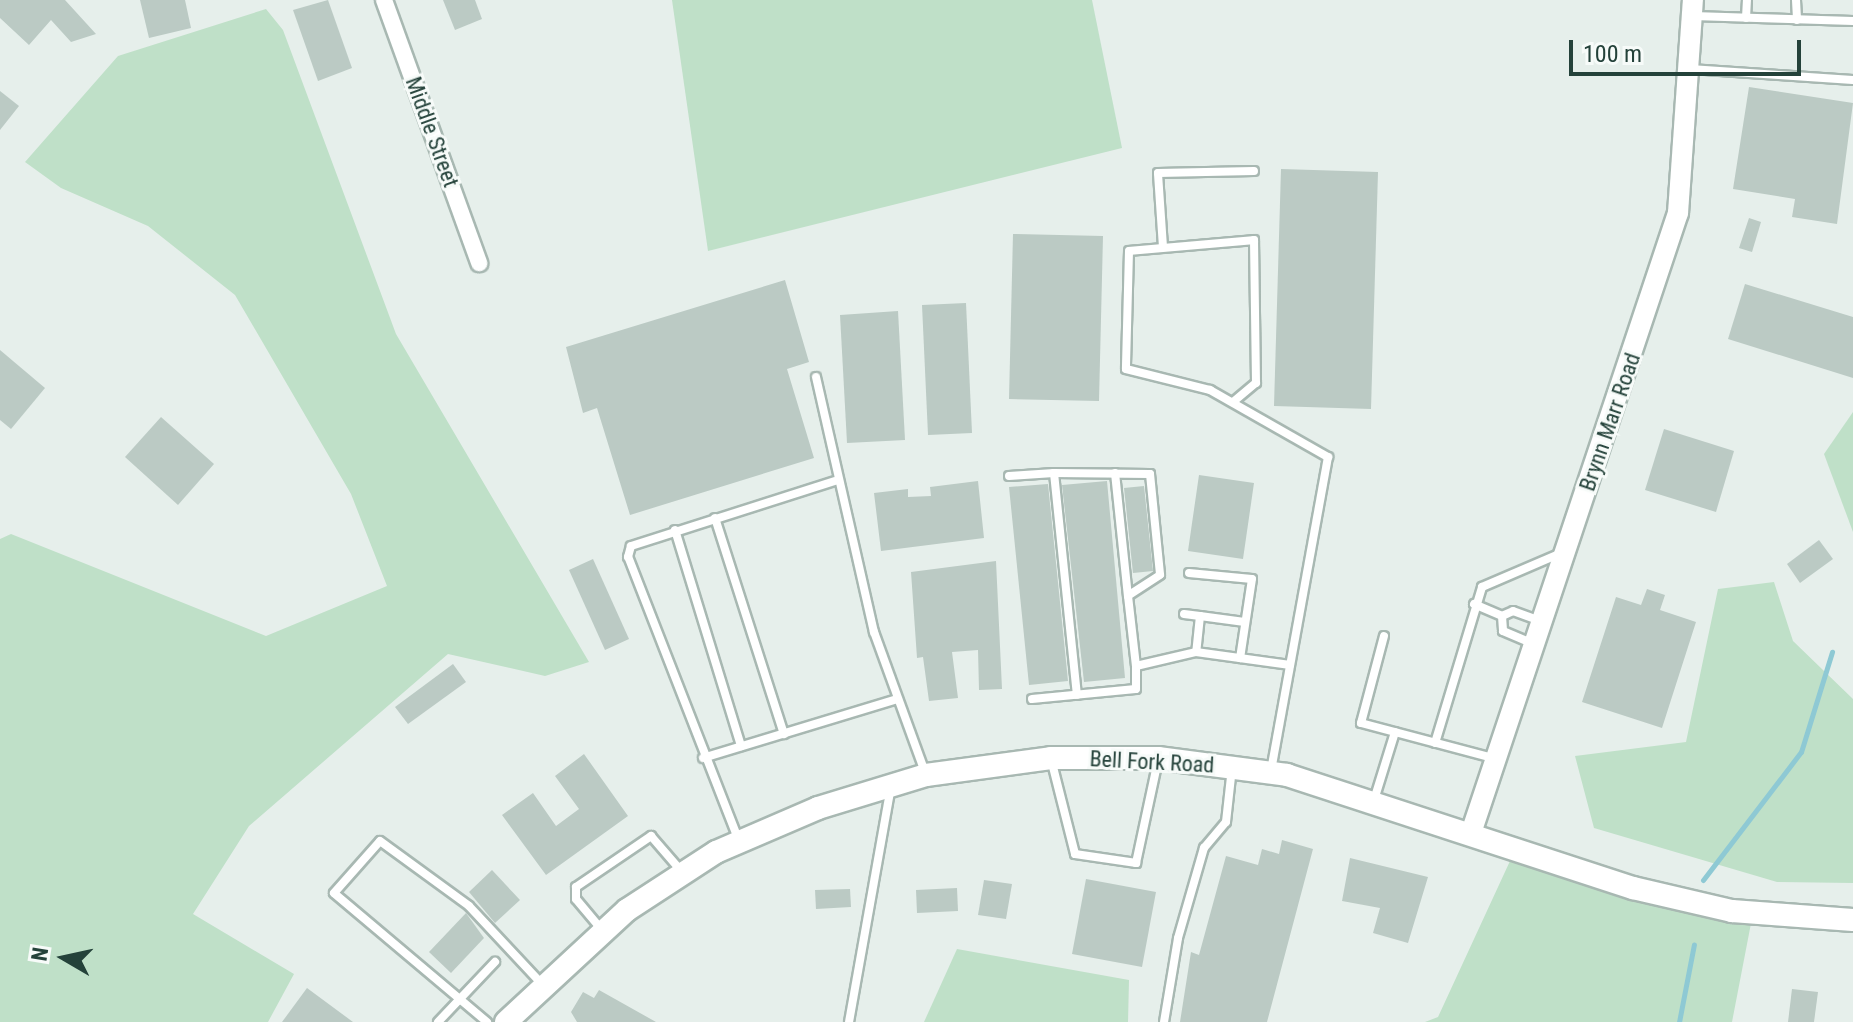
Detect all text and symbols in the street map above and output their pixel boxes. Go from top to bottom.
scale bar [1573,24,1805,74]
text: 100 m [1583,40,1642,68]
street label: Middle Street [400,73,464,191]
street label: Brynn Marr Road [1574,350,1646,494]
street label: Bell Fork Road [1089,746,1215,778]
north arrow [24,918,104,998]
text: N [26,946,53,963]

